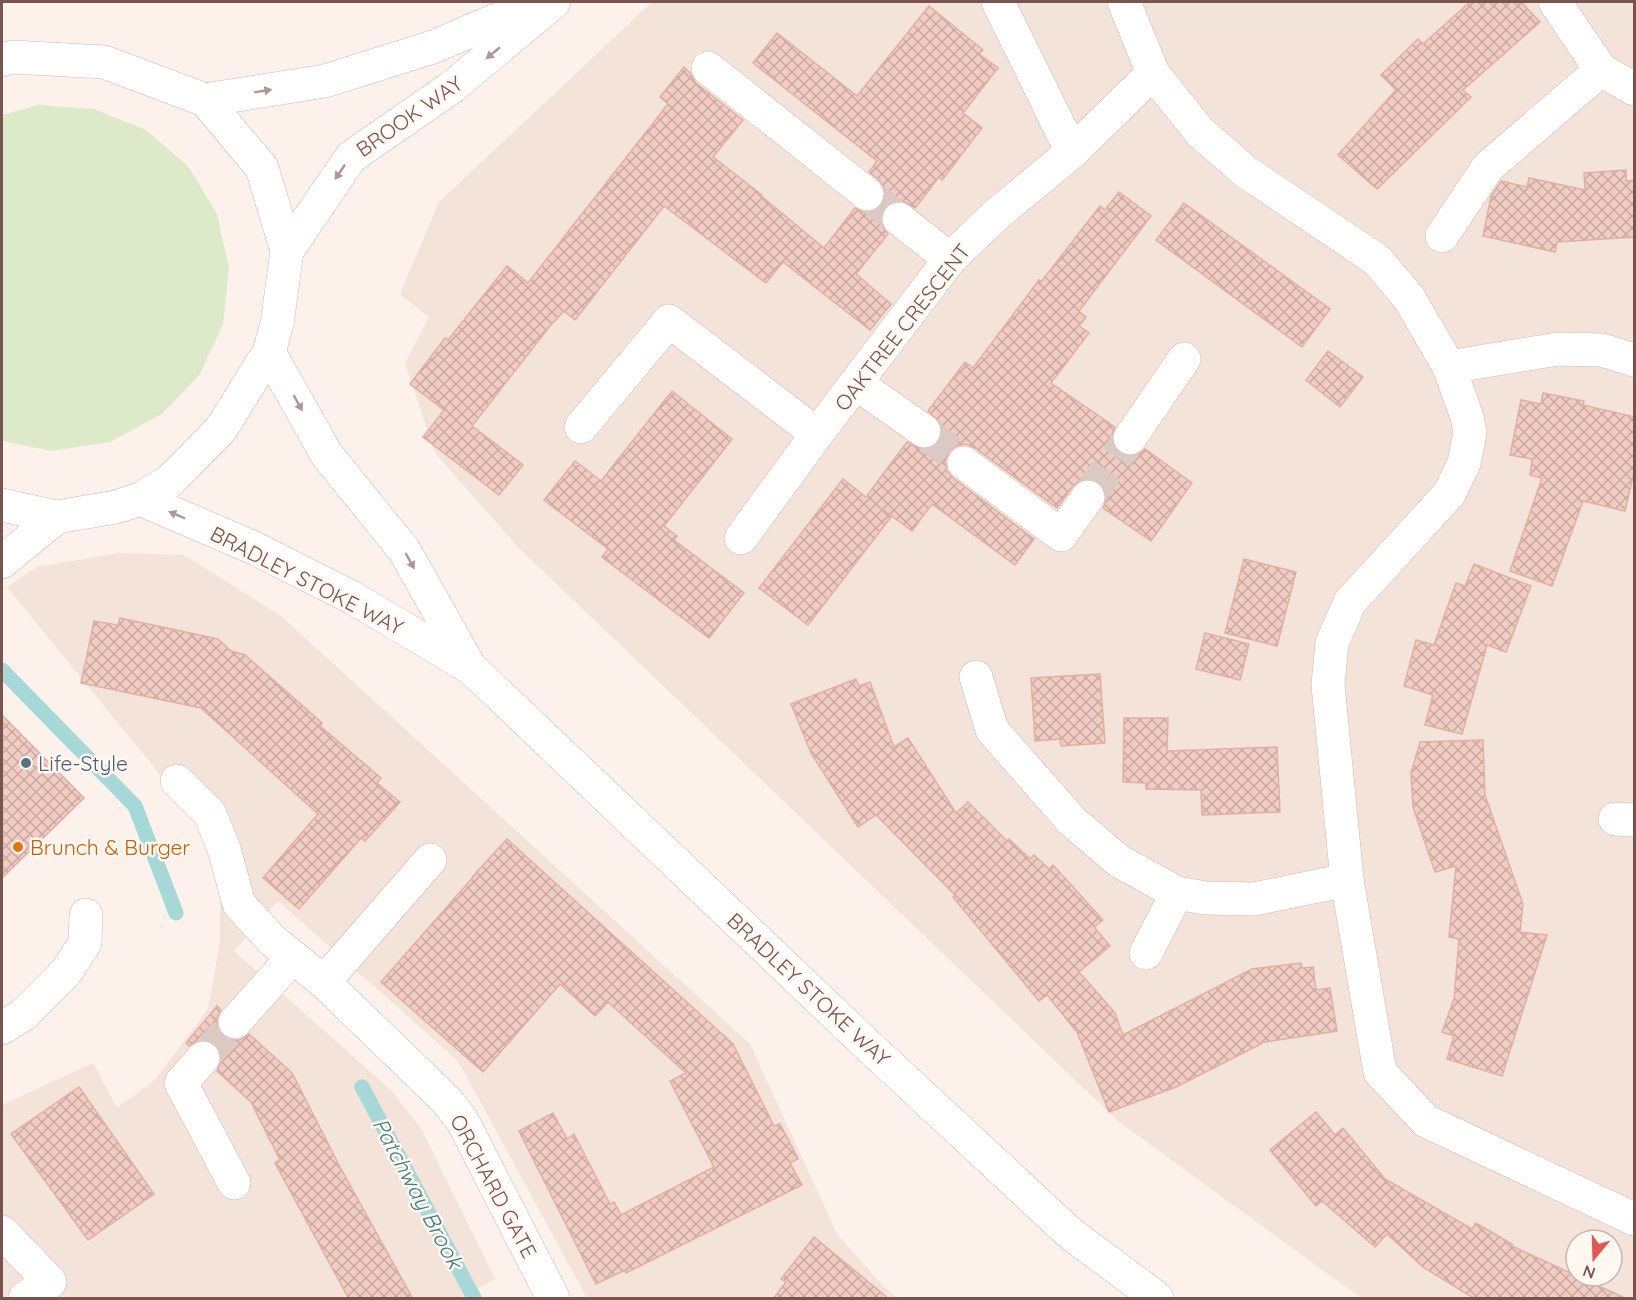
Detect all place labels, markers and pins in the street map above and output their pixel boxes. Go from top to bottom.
place label: Life-Style [38,750,128,776]
marker: Life-Style [19,756,33,770]
place label: Brunch & Burger [30,834,190,860]
marker: Brunch & Burger [11,840,25,854]

